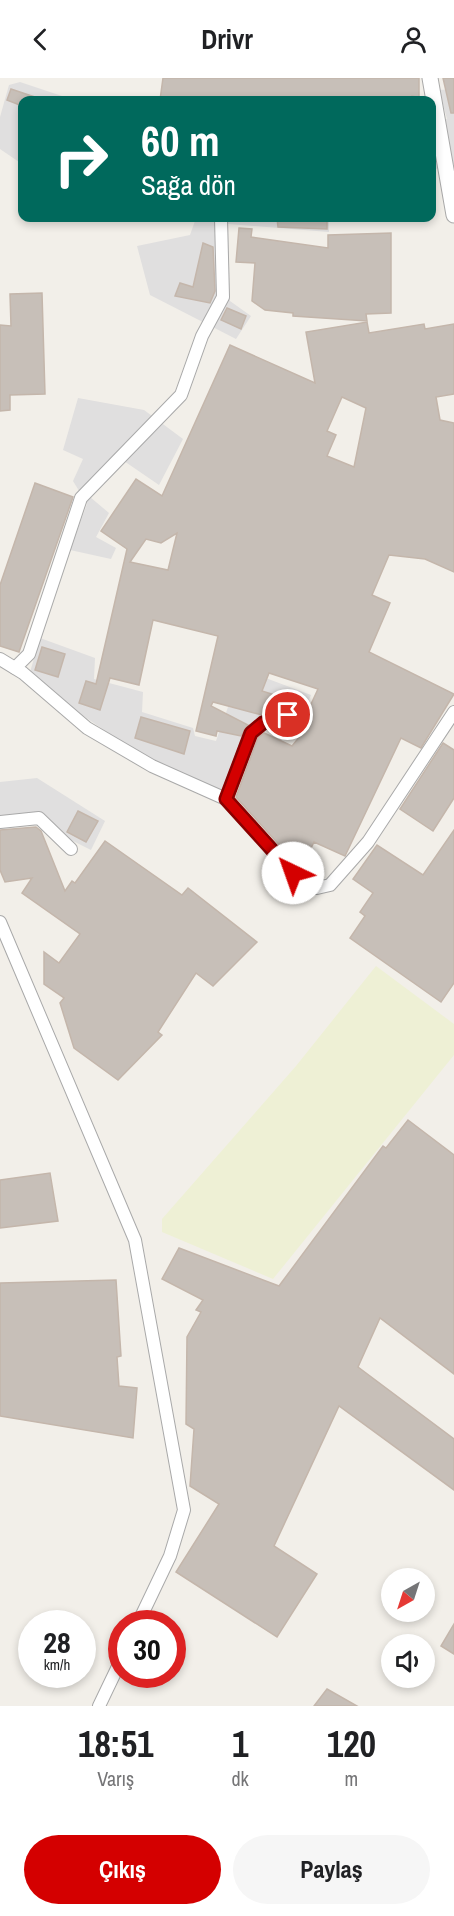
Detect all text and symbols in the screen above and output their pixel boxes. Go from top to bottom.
text: Drivr [201,21,253,57]
icon: back [24,23,57,56]
icon: person [397,23,430,56]
text: 60 m [141,113,220,169]
icon: right [42,120,120,198]
text: Sağa dön [141,167,236,203]
pin [262,689,313,740]
icon: arrive [271,698,304,731]
position arrow [261,841,325,905]
north arrow [381,1568,435,1622]
map controls [381,1568,435,1688]
speed limit sign: 30 [108,1610,186,1688]
text: 28 [43,1622,71,1662]
button: sound [381,1634,435,1688]
text: km/h [44,1654,70,1675]
text: 18:51 [78,1720,153,1768]
text: 1 [232,1720,248,1768]
text: 120 [327,1720,376,1768]
text: Varış [97,1765,134,1792]
text: dk [231,1765,249,1792]
text: m [345,1765,358,1792]
button: Çıkış [24,1835,221,1904]
button: Paylaş [233,1835,430,1904]

